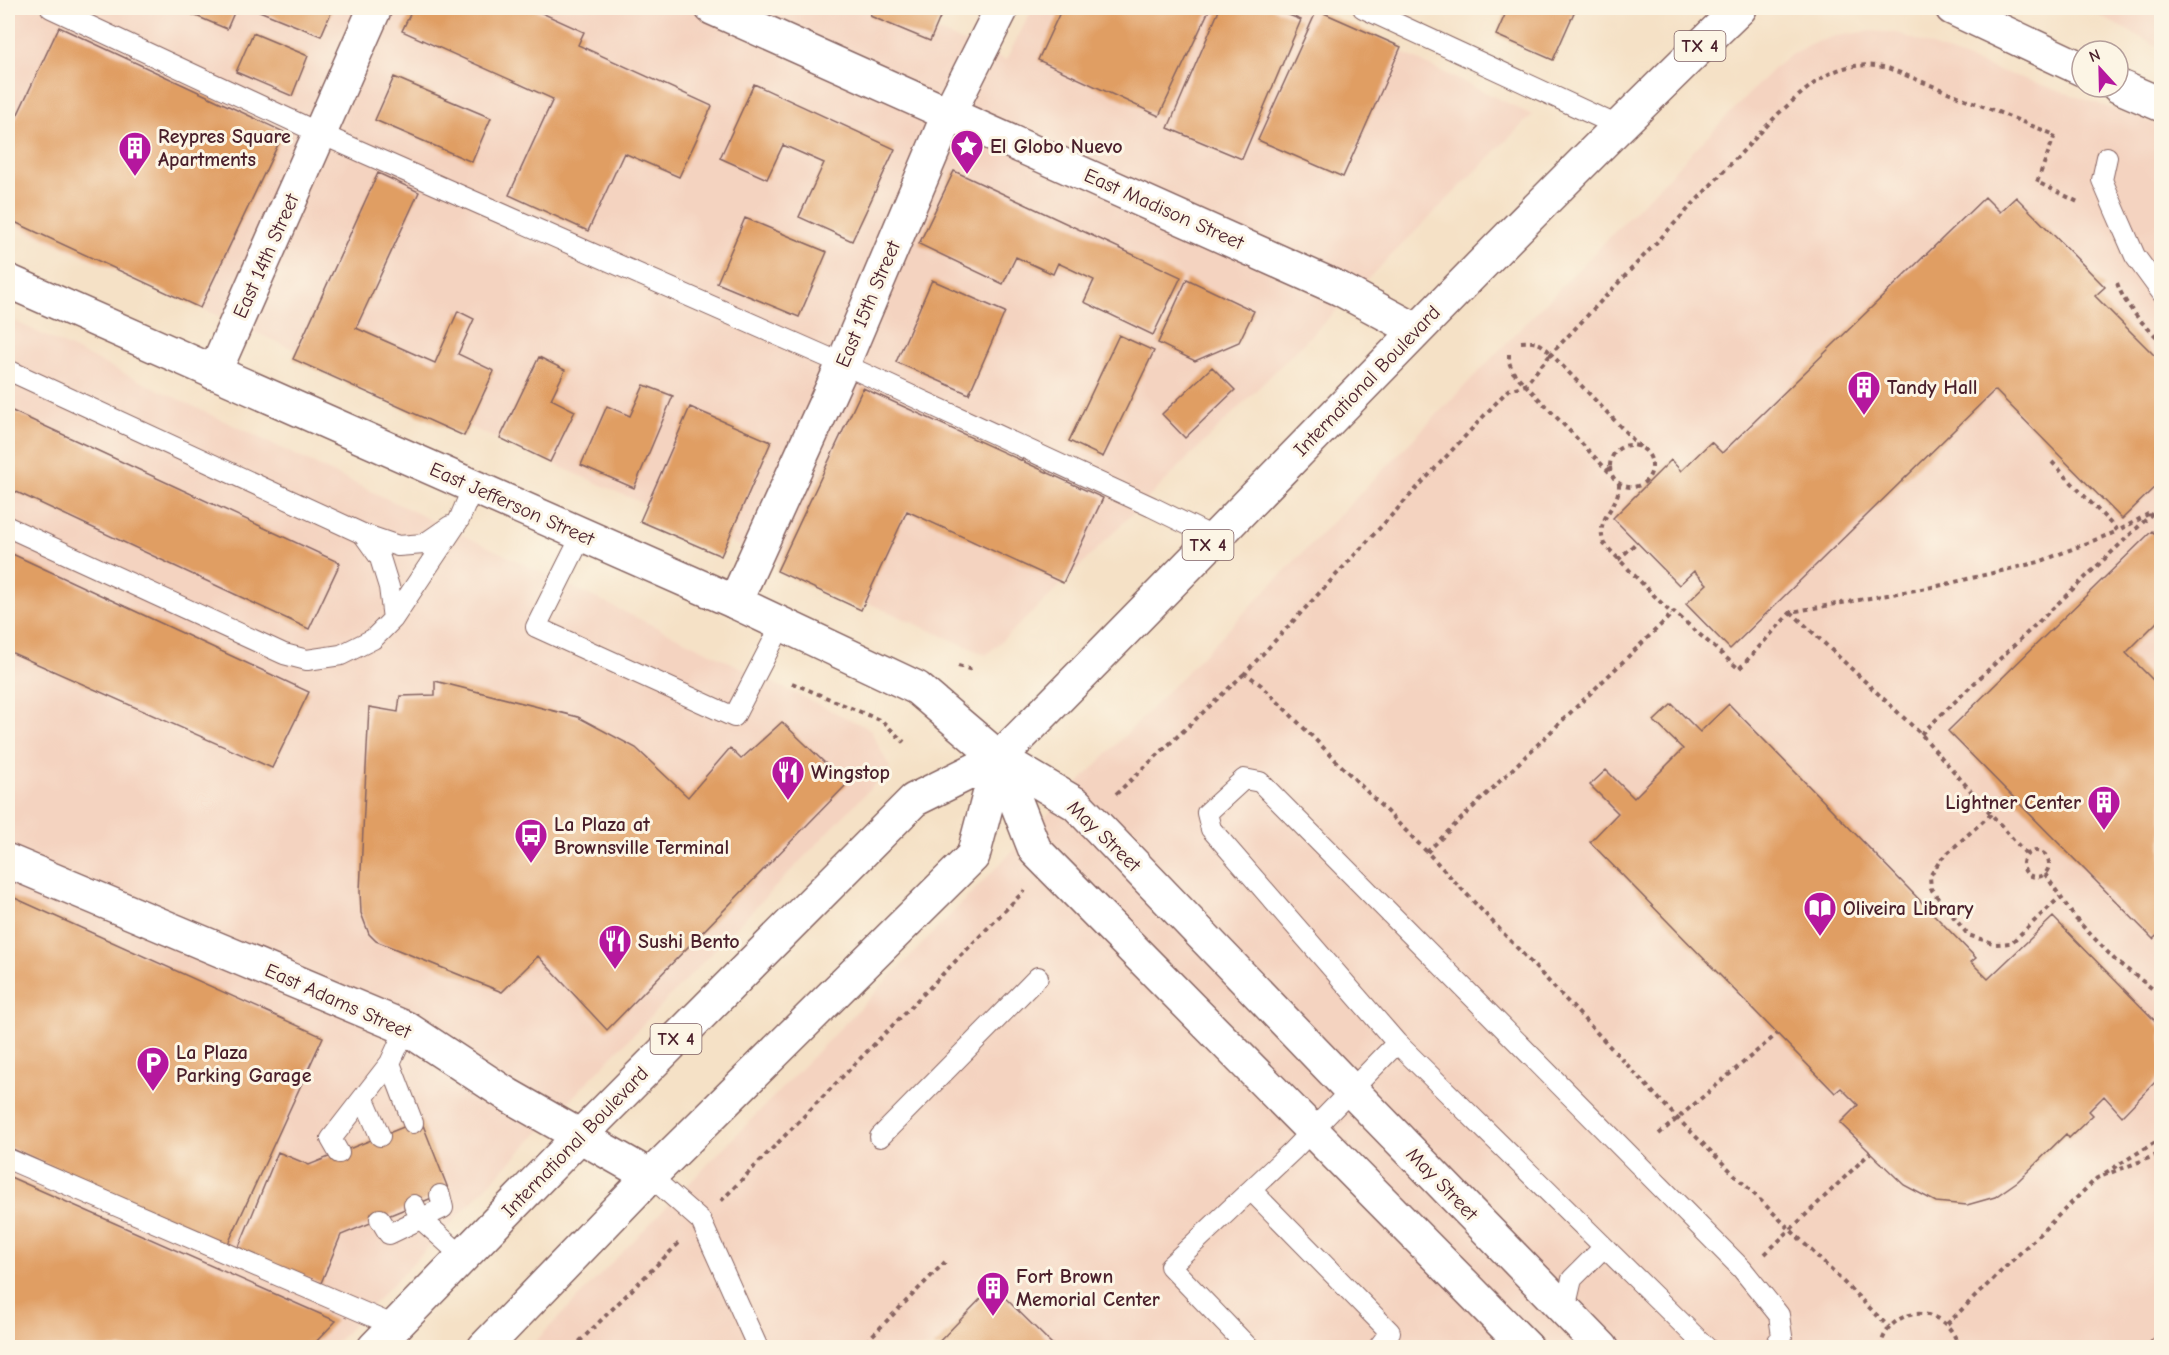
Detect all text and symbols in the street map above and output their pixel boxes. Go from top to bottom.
road number: TX 4 [1674,31,1726,61]
north arrow [2070,39,2130,99]
text: N [2087,46,2103,66]
place label: Reypres Square Apartments [158,125,291,171]
place icon: El Globo Nuevo [949,128,985,175]
building icon: Reypres Square Apartments [117,130,153,177]
place label: El Globo Nuevo [990,135,1123,158]
street label: East Madison Street [1081,164,1248,255]
street label: East 14th Street [228,189,304,322]
street label: East 15th Street [831,236,905,371]
street label: International Boulevard [1289,301,1445,461]
building icon: Tandy Hall [1846,369,1882,416]
place label: Tandy Hall [1887,376,1978,399]
street label: East Jefferson Street [426,457,599,551]
road number: TX 4 [1182,530,1234,560]
restaurant icon: Wingstop [770,754,806,801]
place label: Wingstop [811,761,890,784]
building icon: Lightner Center [2086,784,2122,831]
place label: Lightner Center [1945,791,2081,814]
street label: May Street [1063,796,1146,877]
place label: La Plaza at Brownsville Terminal [554,813,729,859]
bus stop icon: La Plaza at Brownsville Terminal [513,817,549,864]
library icon: Oliveira Library [1802,890,1838,937]
place label: Oliveira Library [1843,897,1974,920]
restaurant icon: Sushi Bento [597,923,633,970]
place label: Sushi Bento [638,930,740,953]
street label: East Adams Street [261,959,416,1044]
road number: TX 4 [650,1024,702,1054]
place label: La Plaza Parking Garage [176,1041,312,1087]
parking icon: La Plaza Parking Garage [135,1045,171,1092]
street label: International Boulevard [497,1062,653,1222]
street label: May Street [1402,1143,1483,1226]
place label: Fort Brown Memorial Center [1016,1265,1160,1311]
building icon: Fort Brown Memorial Center [975,1270,1011,1317]

